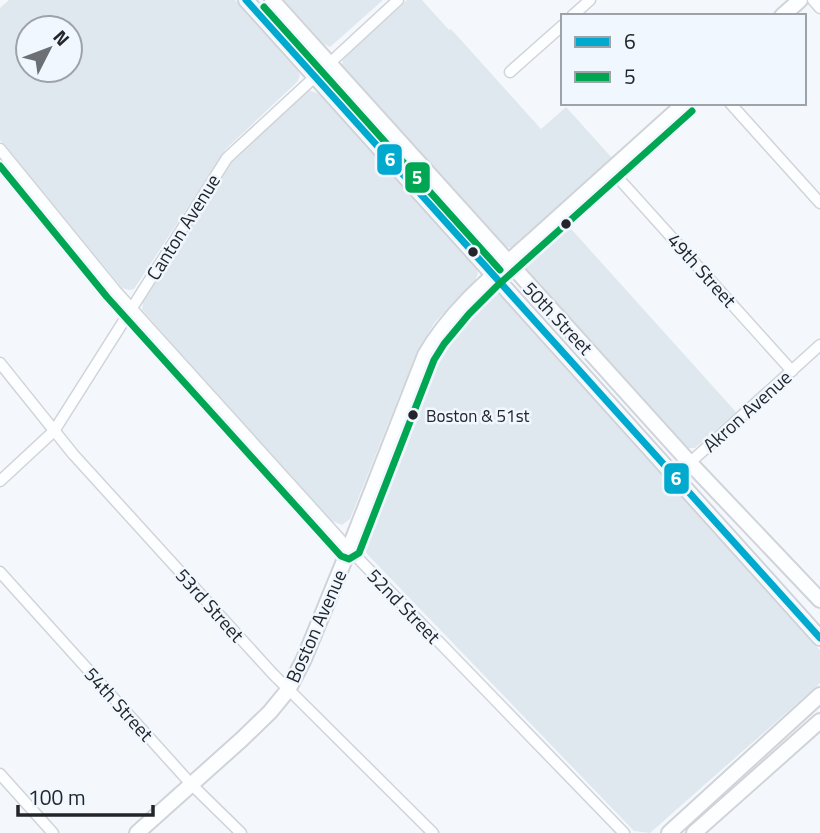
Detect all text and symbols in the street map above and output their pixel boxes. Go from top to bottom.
north arrow [14,14,84,84]
legend [561,14,806,105]
text: N [47,23,77,52]
text: 6 [624,25,636,57]
text: 5 [624,60,636,92]
line badge: 6 [376,143,403,176]
text: 6 [385,144,396,173]
line badge: 5 [404,161,431,194]
text: 5 [412,162,422,191]
street label: Canton Avenue [138,168,227,286]
unlabelled marker [559,217,573,231]
street label: 49th Street [661,226,744,314]
unlabelled marker [466,245,480,259]
street label: 50th Street [517,274,600,361]
street label: Akron Avenue [696,363,797,458]
place label: Boston & 51st [426,403,530,429]
marker: Boston & 51st [406,408,420,422]
line badge: 6 [663,462,690,495]
text: 6 [671,463,682,492]
street label: 53rd Street [169,561,252,648]
street label: 52nd Street [361,562,448,650]
street label: Boston Avenue [278,565,353,687]
street label: 54th Street [78,660,161,748]
scale bar [18,774,152,818]
text: 100 m [28,781,85,813]

